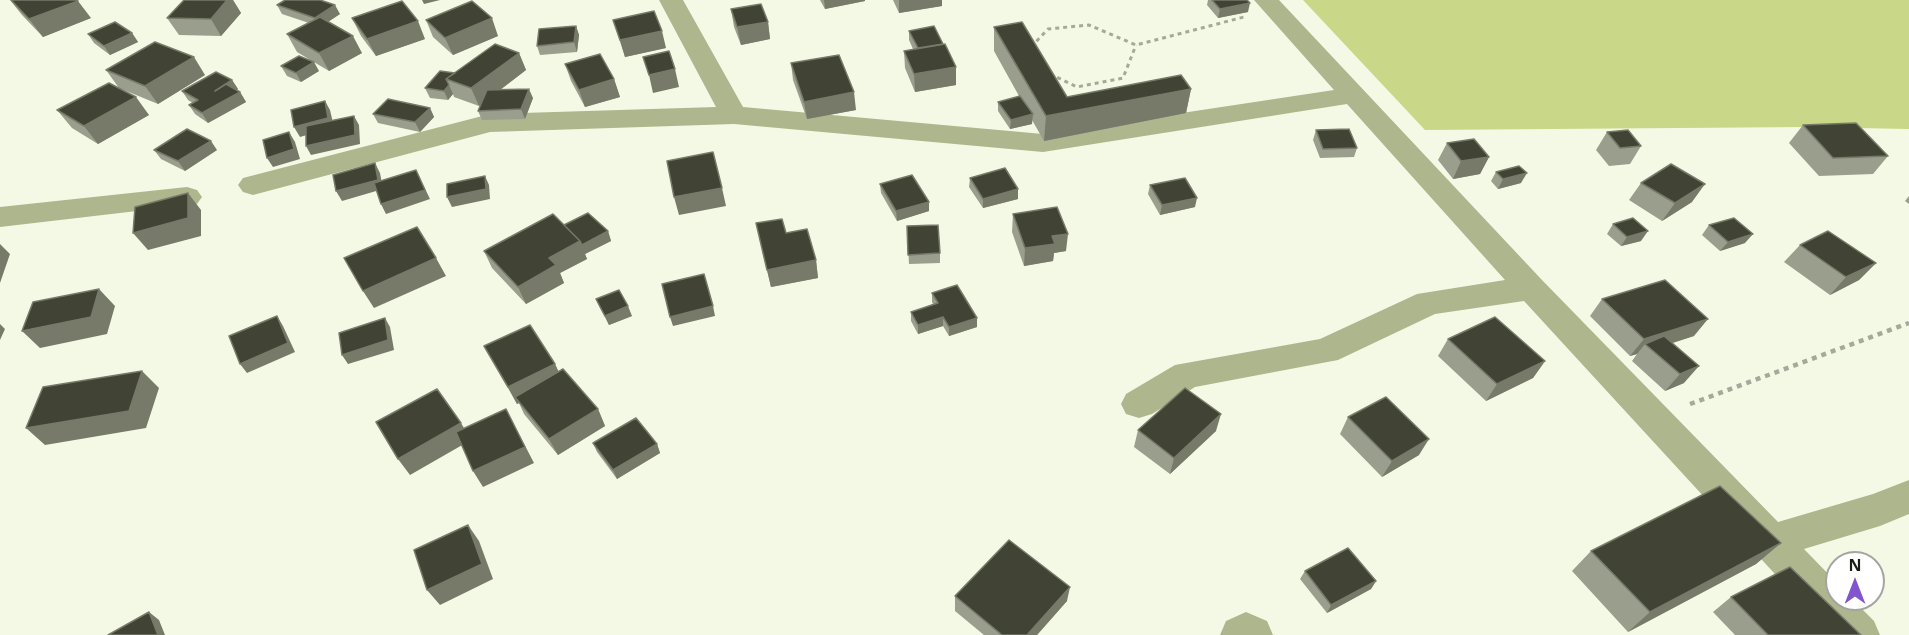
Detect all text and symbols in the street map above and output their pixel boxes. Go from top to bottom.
north arrow [1825,551,1885,611]
text: N [1848,554,1862,576]

